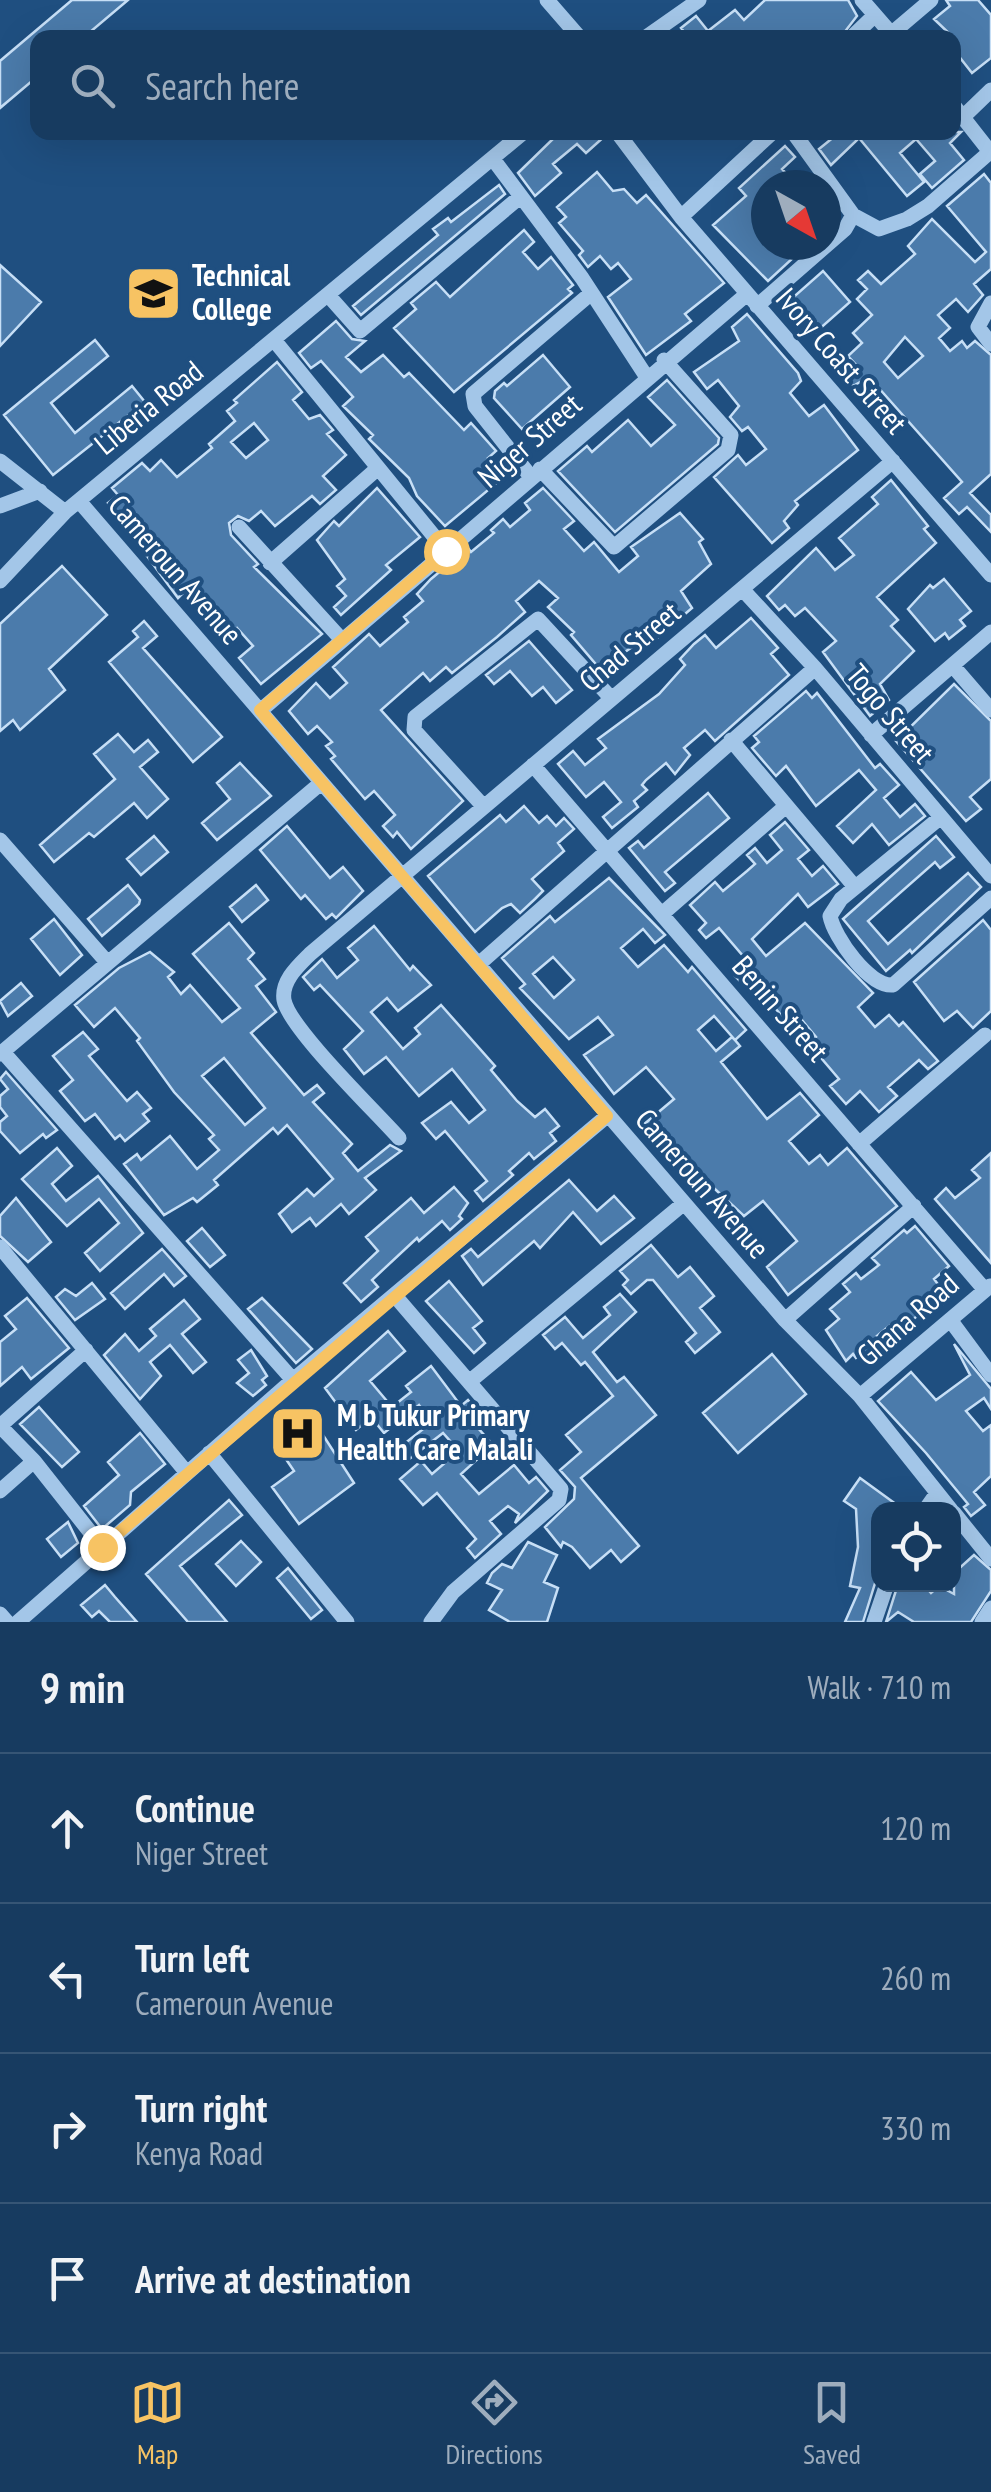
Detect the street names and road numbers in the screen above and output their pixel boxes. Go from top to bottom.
street label: Ivory Coast Street [768,279,917,442]
street label: Liberia Road [86,351,210,462]
street label: Niger Street [469,384,589,495]
street label: Cameroun Avenue [100,486,252,652]
street label: Chad Street [570,592,688,699]
street label: Togo Street [838,655,944,771]
street label: Benin Street [724,947,838,1070]
street label: Cameroun Avenue [627,1100,779,1266]
street label: Ghana Road [848,1264,966,1374]

